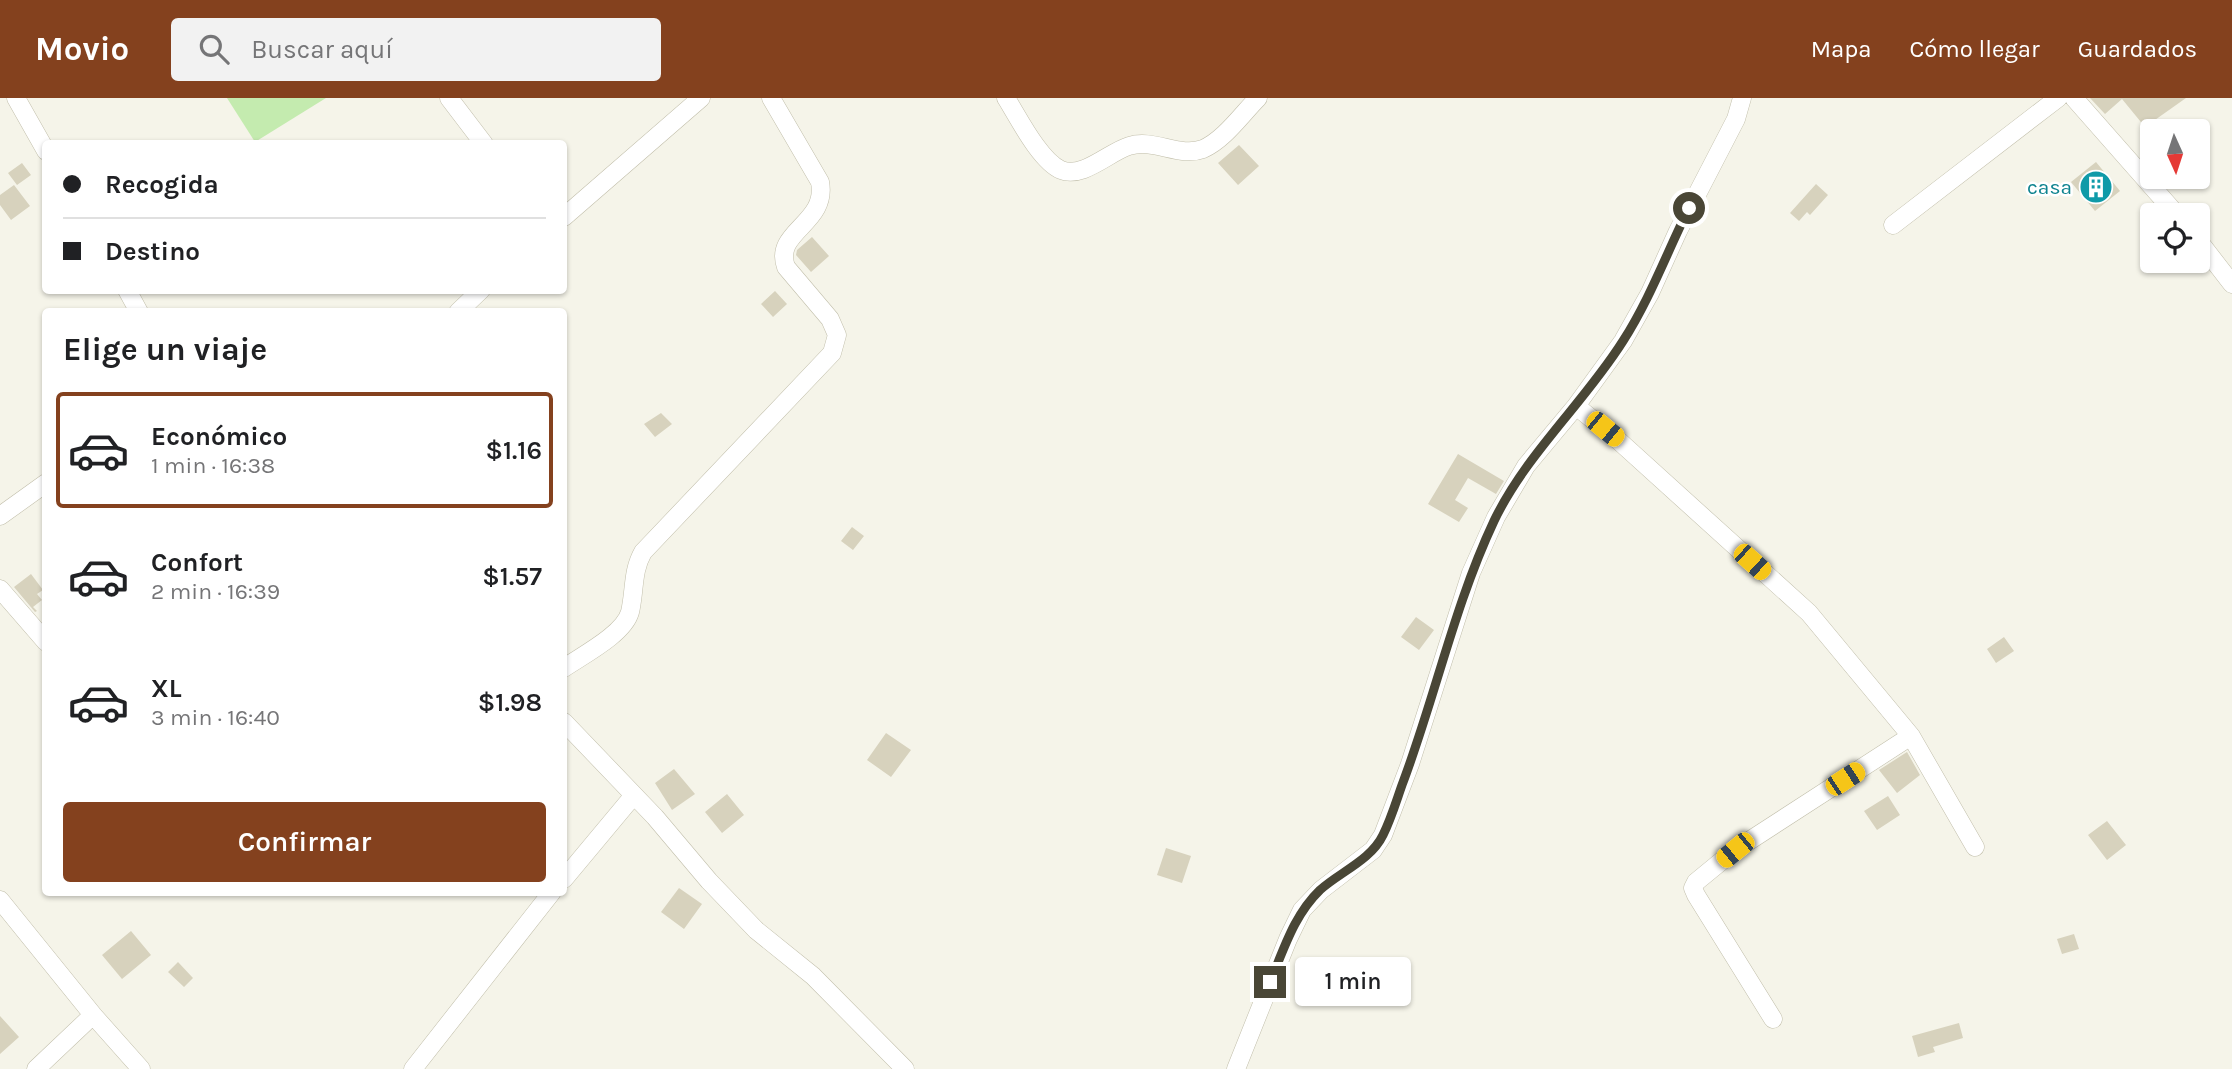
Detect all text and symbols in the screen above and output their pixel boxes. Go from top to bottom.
search box [171,18,661,81]
text: Movio [35,30,129,68]
icon: search [195,30,233,68]
text: Buscar aquí [251,34,393,65]
text: Mapa [1811,35,1871,63]
text: Cómo llegar [1909,35,2040,63]
text: Guardados [2078,35,2197,63]
north arrow [2140,119,2210,189]
map controls [2140,119,2210,273]
building icon: casa [2077,168,2115,206]
text: Recogida [105,169,219,200]
place label: casa [2027,175,2072,199]
route start [1673,192,1705,224]
button: locate [2140,203,2210,273]
text: Destino [105,236,200,267]
text: Elige un viaje [63,331,267,368]
car [1583,408,1628,450]
icon: car [67,419,130,482]
text: Económico [151,421,287,452]
text: $1.16 [485,435,542,466]
text: 1 min · 16:38 [151,452,275,479]
car [1730,540,1775,584]
icon: car [67,545,130,608]
text: Confort [151,547,243,578]
text: $1.57 [482,561,542,592]
text: 2 min · 16:39 [151,578,280,605]
icon: car [67,671,130,734]
text: XL [151,673,182,704]
text: $1.98 [478,687,542,718]
text: 3 min · 16:40 [151,704,280,731]
car [1822,759,1869,799]
button: Confirmar [63,802,546,882]
car [1713,829,1758,871]
callout: 1 min [1294,958,1410,1006]
route end [1254,966,1286,998]
text: 1 min [1324,968,1382,995]

